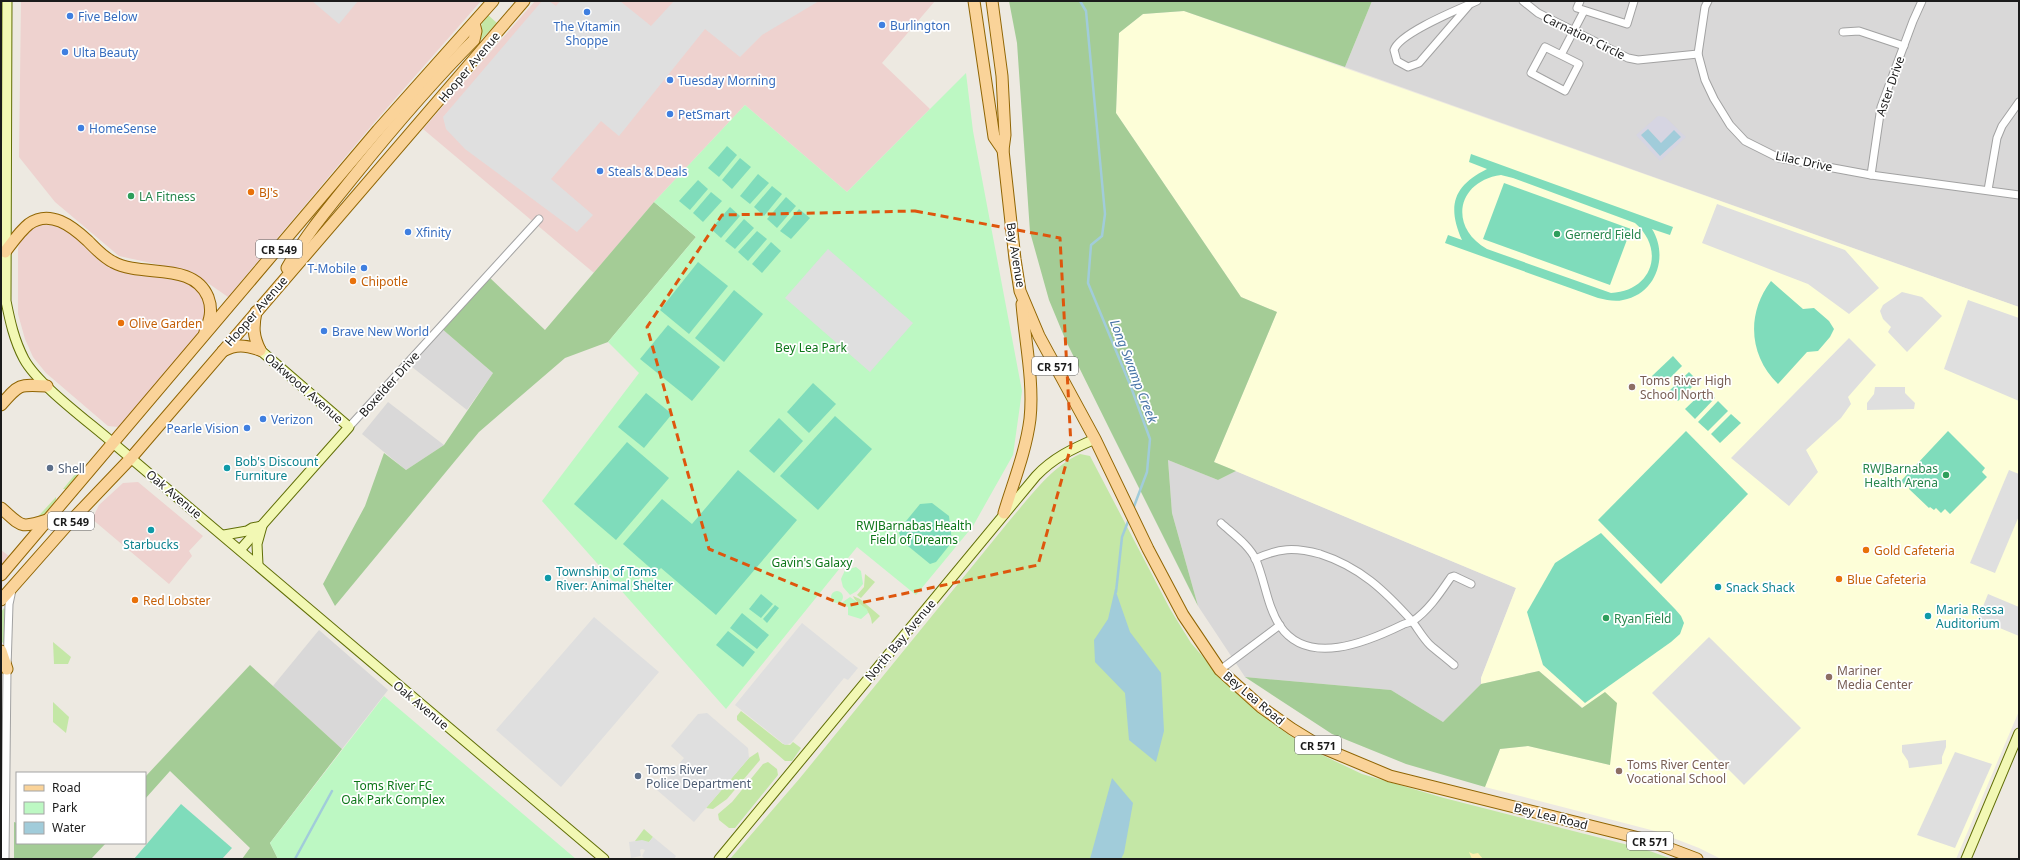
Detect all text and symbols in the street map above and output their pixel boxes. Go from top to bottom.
marker: The Vitamin Shoppe [582,7,592,17]
place label: Five Below [78,8,138,25]
street label: Carnation Circle [1540,9,1628,63]
marker: Five Below [65,11,75,21]
place label: Burlington [890,17,950,34]
place label: The Vitamin Shoppe [553,18,621,49]
marker: Burlington [877,20,887,30]
street label: Hooper Avenue [434,28,504,106]
place label: Ulta Beauty [73,44,139,61]
marker: Ulta Beauty [60,47,70,57]
street label: Aster Drive [1872,54,1908,118]
place label: Tuesday Morning [678,72,776,89]
marker: Tuesday Morning [665,75,675,85]
place label: PetSmart [678,106,731,123]
marker: PetSmart [665,109,675,119]
place label: HomeSense [89,120,157,137]
marker: HomeSense [76,123,86,133]
street label: Lilac Drive [1774,147,1834,175]
place label: Steals & Deals [608,163,688,180]
marker: Steals & Deals [595,166,605,176]
place label: BJ's [259,184,278,201]
marker: BJ's [246,187,256,197]
place label: LA Fitness [139,188,196,205]
marker: LA Fitness [126,191,136,201]
street label: Bay Avenue [1002,221,1030,289]
place label: Xfinity [416,224,452,241]
place label: Gernerd Field [1565,226,1641,243]
marker: Xfinity [403,227,413,237]
marker: Gernerd Field [1552,229,1562,239]
road number: CR 549 [256,240,302,258]
place label: T-Mobile [307,260,356,277]
marker: T-Mobile [359,263,369,273]
street label: Hooper Avenue [221,272,291,350]
place label: Chipotle [361,273,408,290]
marker: Chipotle [348,276,358,286]
place label: Olive Garden [129,315,202,332]
water label: Long Swamp Creek [1106,317,1162,426]
marker: Olive Garden [116,318,126,328]
place label: Brave New World [332,323,429,340]
marker: Brave New World [319,326,329,336]
park label: Bey Lea Park [775,339,848,356]
street label: Boxelder Drive [355,347,423,420]
street label: Oakwood Avenue [261,349,347,427]
road number: CR 571 [1032,357,1078,375]
place label: Toms River High School North [1640,372,1731,403]
marker: Toms River High School North [1627,382,1637,392]
place label: Verizon [271,411,313,428]
marker: Verizon [258,414,268,424]
place label: Pearle Vision [166,420,239,437]
marker: Pearle Vision [242,423,252,433]
place label: Bob's Discount Furniture [235,453,319,484]
place label: Shell [58,460,85,477]
place label: RWJBarnabas Health Arena [1863,460,1938,491]
marker: Shell [45,463,55,473]
marker: Bob's Discount Furniture [222,463,232,473]
street label: Oak Avenue [143,466,206,522]
marker: RWJBarnabas Health Arena [1941,470,1951,480]
road number: CR 549 [48,512,94,530]
park label: RWJBarnabas Health Field of Dreams [856,517,972,548]
marker: Starbucks [146,525,156,535]
place label: Starbucks [123,536,179,553]
place label: Gold Cafeteria [1874,542,1955,559]
marker: Gold Cafeteria [1861,545,1871,555]
park label: Gavin's Galaxy [772,554,853,571]
place label: Township of Toms River: Animal Shelter [556,563,673,594]
place label: Blue Cafeteria [1847,571,1926,588]
marker: Township of Toms River: Animal Shelter [543,573,553,583]
marker: Blue Cafeteria [1834,574,1844,584]
place label: Snack Shack [1726,579,1796,596]
marker: Snack Shack [1713,582,1723,592]
place label: Red Lobster [143,592,211,609]
marker: Red Lobster [130,595,140,605]
street label: North Bay Avenue [861,595,939,685]
place label: Maria Ressa Auditorium [1936,601,2004,632]
place label: Ryan Field [1614,610,1671,627]
marker: Maria Ressa Auditorium [1923,611,1933,621]
marker: Ryan Field [1601,613,1611,623]
place label: Mariner Media Center [1837,662,1913,693]
street label: Bey Lea Road [1220,667,1288,729]
marker: Mariner Media Center [1824,672,1834,682]
street label: Oak Avenue [390,677,453,733]
road number: CR 571 [1295,736,1341,754]
place label: Toms River Center Vocational School [1627,756,1730,787]
place label: Toms River Police Department [646,761,752,792]
marker: Toms River Center Vocational School [1614,766,1624,776]
marker: Toms River Police Department [633,771,643,781]
legend [16,772,146,844]
park label: Toms River FC Oak Park Complex [341,777,445,808]
text: Road [52,779,81,796]
text: Park [52,799,78,816]
street label: Bey Lea Road [1512,799,1590,833]
text: Water [52,819,86,836]
road number: CR 571 [1627,832,1673,850]

